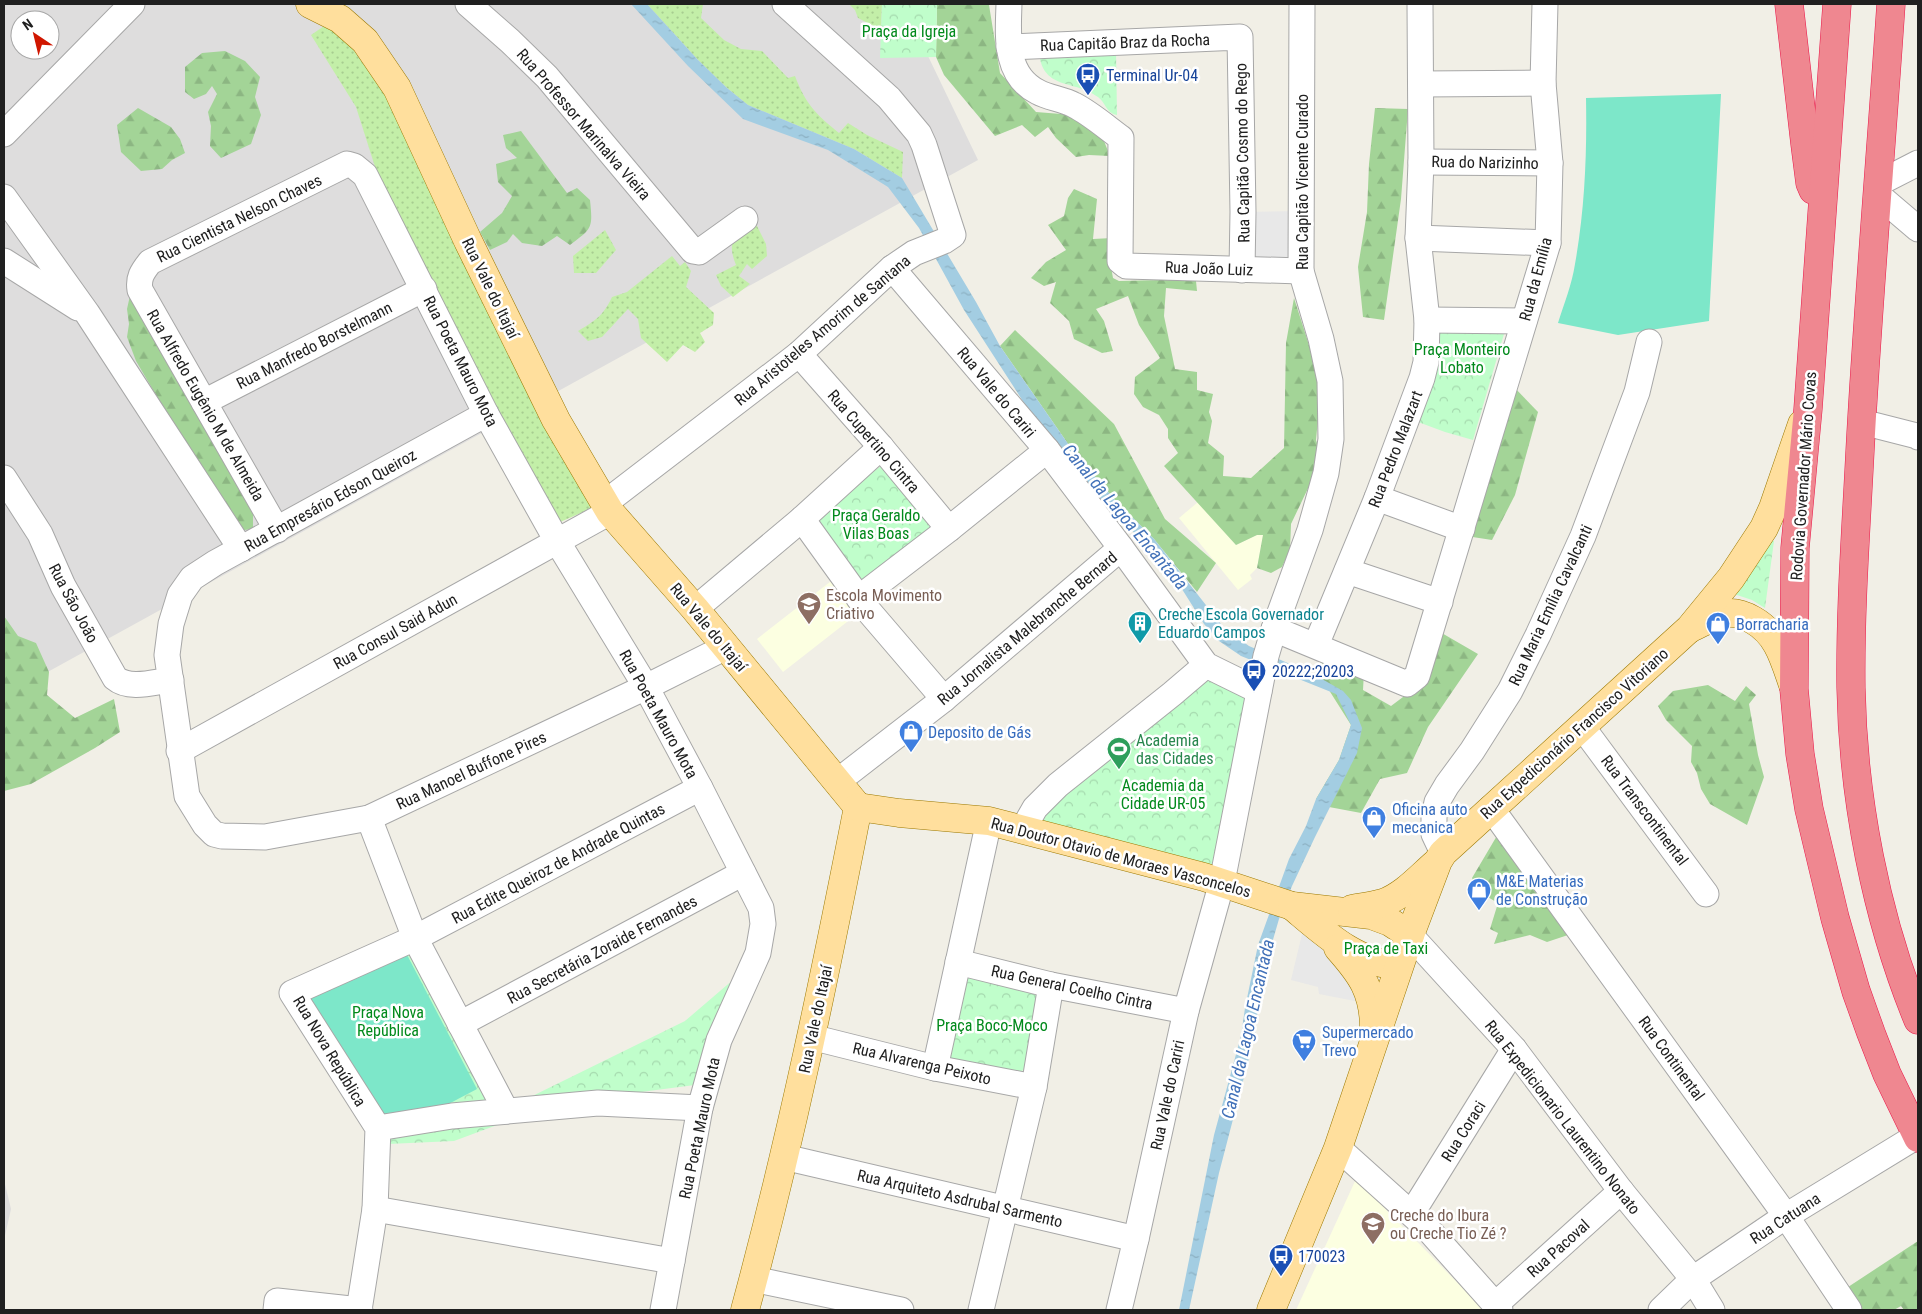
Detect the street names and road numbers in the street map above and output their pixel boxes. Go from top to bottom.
street label: Rua Capitão Braz da Rocha [1040,30,1210,55]
street label: Rua Professor Marinalva Vieira [513,45,655,204]
street label: Rua Capitão Cosmo do Rego [1231,63,1254,243]
street label: Rua Capitão Vicente Curado [1293,94,1312,270]
street label: Rua do Narizinho [1431,152,1539,173]
street label: Rua Cientista Nelson Chaves [154,170,325,267]
street label: Rua Vale do Itajaí [458,235,524,343]
street label: Rua da Emília [1515,235,1556,323]
street label: Rua Aristoteles Amorim de Santana [730,251,914,410]
street label: Rua João Luiz [1164,257,1253,280]
street label: Rua Poeta Mauro Mota [419,293,502,430]
street label: Rua Manfredo Borstelmann [233,298,395,393]
street label: Rua Alfredo Eugênio M de Almeida [143,306,268,504]
street label: Rua Vale do Cariri [953,343,1040,441]
street label: Rodovia Governador Mário Covas [1787,371,1820,581]
street label: Rua Cupertino Cintra [824,386,924,497]
street label: Rua Pedro Malazart [1364,388,1427,510]
street label: Rua Empresário Edson Queiroz [241,445,419,556]
street label: Rua Maria Emília Cavalcanti [1505,522,1596,689]
street label: Rua Jornalista Malebranche Bernard [934,548,1121,709]
street label: Rua São João [45,561,102,646]
street label: Rua Vale do Itajaí [666,579,752,676]
street label: Rua Consul Said Adun [330,590,460,673]
street label: Rua Expedicionário Francisco Vitoriano [1476,644,1672,823]
street label: Rua Poeta Mauro Mota [615,647,702,782]
street label: Rua Manoel Buffone Pires [393,727,549,814]
street label: Rua Transcontinental [1597,752,1692,869]
street label: Rua Edite Queiroz de Andrade Quintas [448,799,668,928]
street label: Rua Doutor Otavio de Moraes Vasconcelos [989,814,1253,901]
street label: Rua Secretária Zoraide Fernandes [504,891,700,1008]
street label: Rua General Coelho Cintra [989,961,1154,1014]
street label: Rua Vale do Itajaí [795,962,836,1075]
street label: Rua Nova República [289,993,370,1110]
street label: Rua Continental [1635,1012,1709,1104]
street label: Rua Expedicionario Laurentino Nonato [1481,1016,1644,1218]
street label: Rua Alvarenga Peixoto [851,1038,993,1089]
street label: Rua Vale do Cariri [1147,1038,1188,1152]
street label: Rua Poeta Mauro Mota [675,1056,724,1201]
street label: Rua Coraci [1437,1097,1489,1165]
street label: Rua Arquiteto Asdrubal Sarmento [855,1166,1064,1231]
street label: Rua Catuana [1747,1189,1824,1248]
street label: Rua Pacoval [1523,1215,1593,1281]

